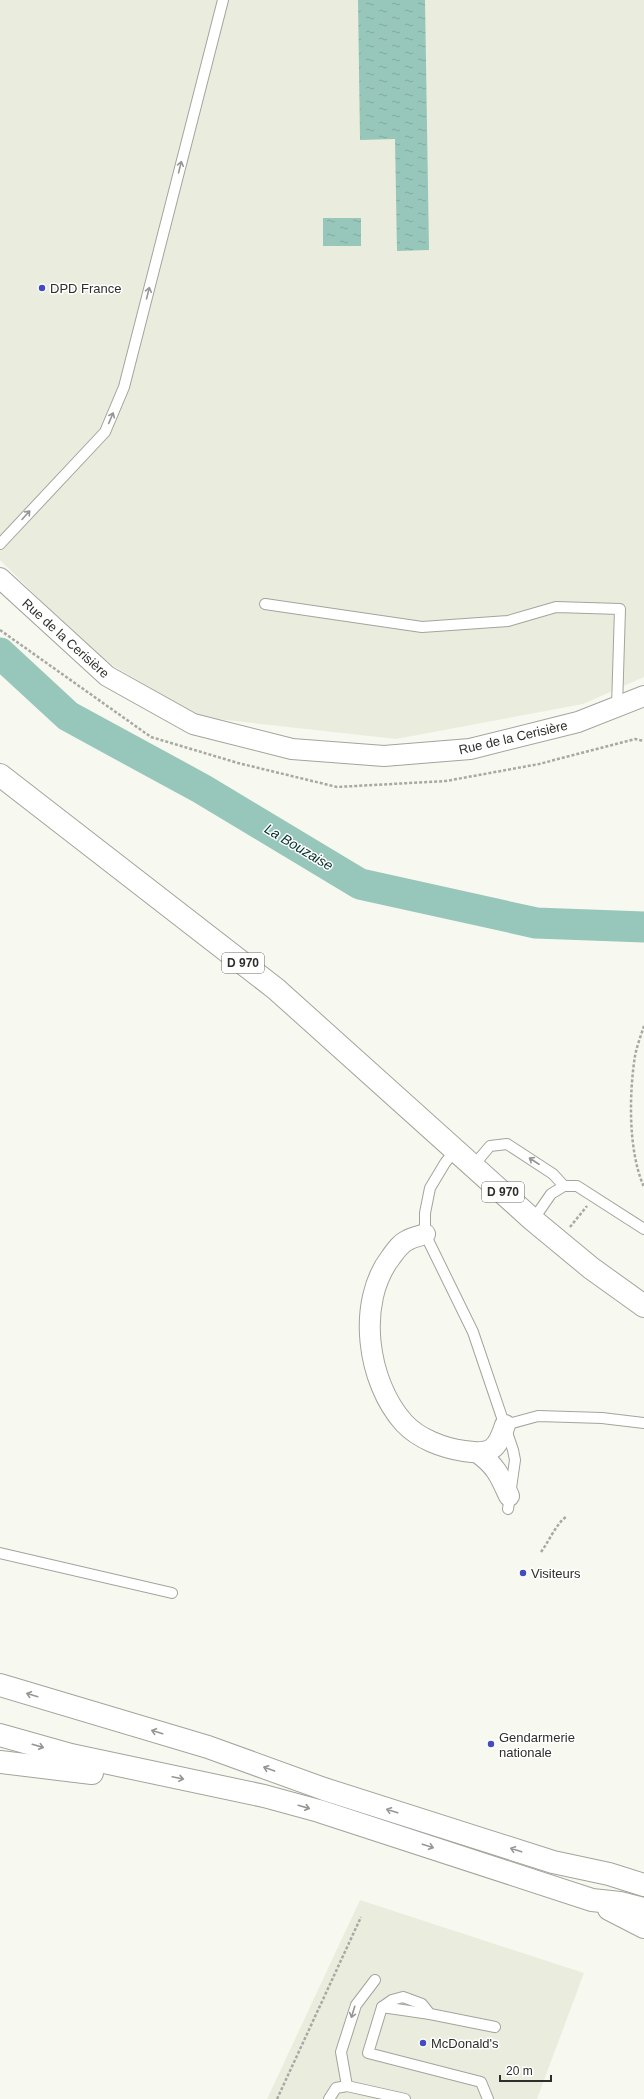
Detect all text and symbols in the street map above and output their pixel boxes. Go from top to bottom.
one-way arrow [177,161,184,174]
place label: DPD France [50,281,122,296]
marker: DPD France [37,283,47,293]
one-way arrow [144,287,152,300]
one-way arrow [107,412,115,424]
one-way arrow [22,510,31,521]
street label: Rue de la Cerisière [19,596,112,681]
street label: Rue de la Cerisière [457,718,569,757]
water label: La Bouzaise [262,820,336,874]
road number: D 970 [222,953,264,973]
one-way arrow [528,1157,540,1165]
road number: D 970 [482,1182,524,1202]
place label: Visiteurs [531,1566,581,1581]
marker: Visiteurs [518,1568,528,1578]
one-way arrow [26,1691,39,1698]
one-way arrow [150,1728,163,1735]
place label: Gendarmerie nationale [499,1730,575,1760]
marker: Gendarmerie nationale [486,1739,496,1749]
one-way arrow [31,1743,44,1750]
one-way arrow [263,1765,275,1773]
one-way arrow [171,1774,184,1782]
one-way arrow [298,1804,311,1811]
one-way arrow [386,1807,399,1814]
one-way arrow [422,1843,434,1851]
one-way arrow [510,1846,522,1854]
one-way arrow [349,2005,357,2017]
place label: McDonald's [431,2036,499,2051]
marker: McDonald's [418,2038,428,2048]
scale bar [500,2057,551,2083]
text: 20 m [506,2064,533,2078]

